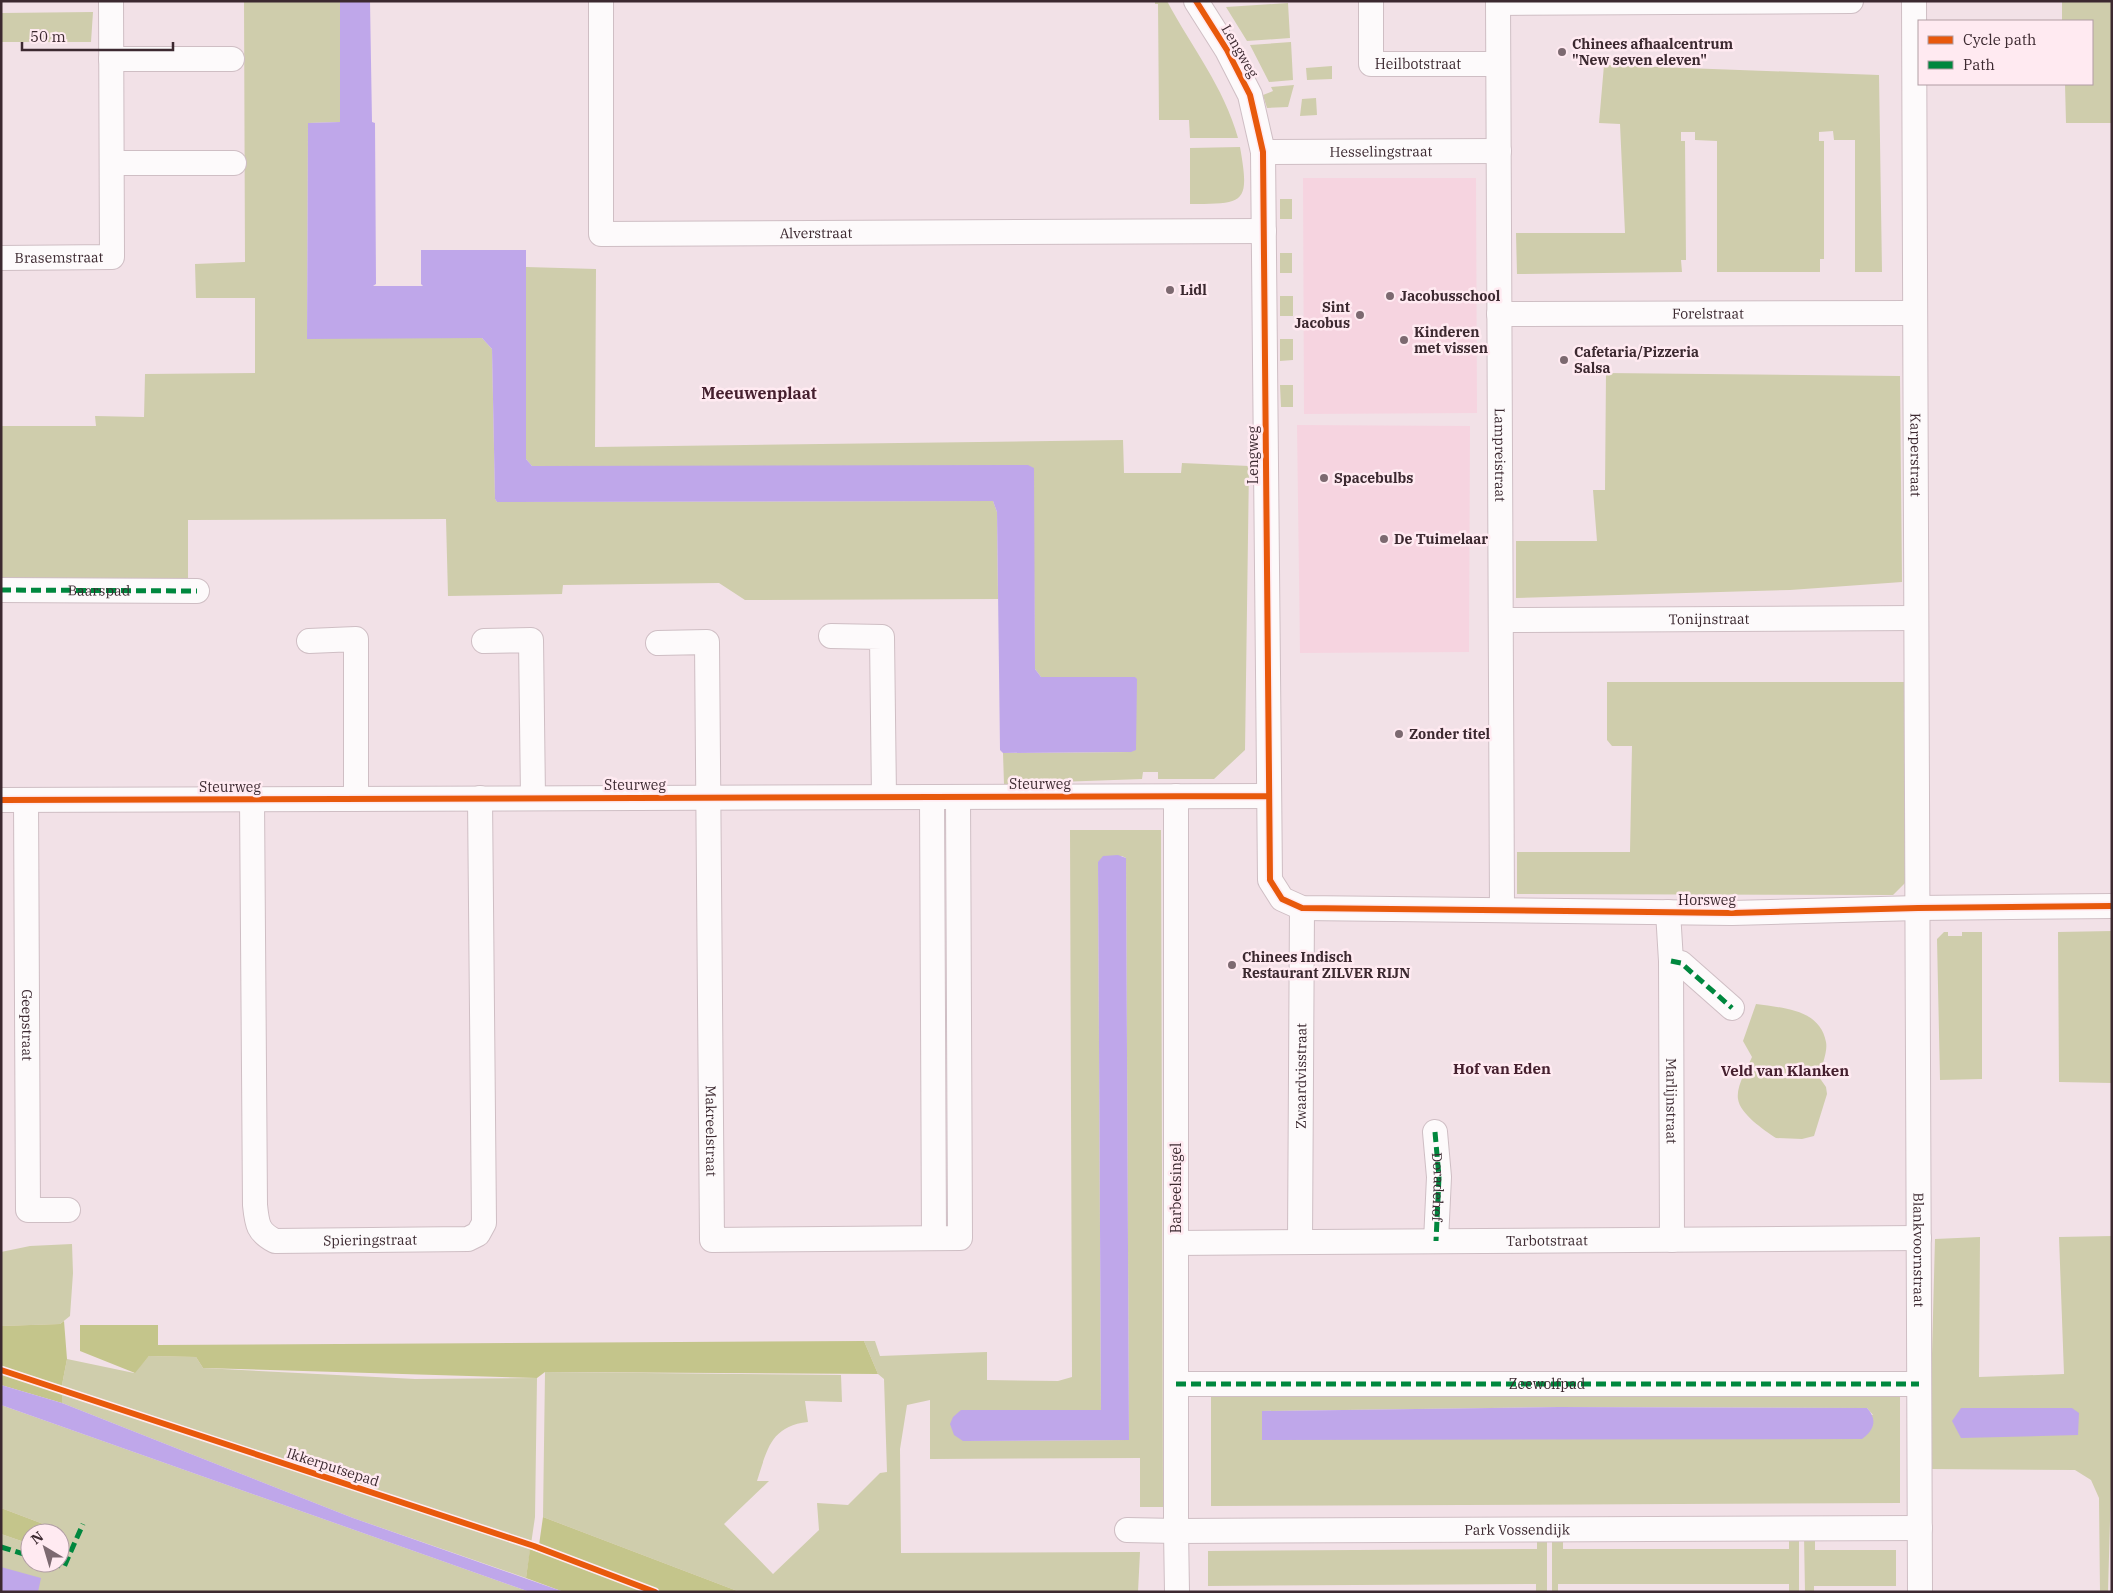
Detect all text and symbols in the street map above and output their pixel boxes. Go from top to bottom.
scale bar [22,20,174,52]
legend [1918,20,2093,85]
street label: Lengweg [1218,21,1263,81]
text: 50 m [30,27,66,46]
text: Cycle path [1963,30,2036,49]
place label: Chinees afhaalcentrum "New seven eleven" [1572,35,1734,69]
marker: Chinees afhaalcentrum "New seven eleven" [1556,46,1568,58]
street label: Heilbotstraat [1375,55,1461,73]
text: Path [1963,55,1995,74]
street label: Hesselingstraat [1330,142,1433,161]
street label: Alverstraat [780,224,852,242]
street label: Brasemstraat [14,248,104,267]
place label: Lidl [1180,281,1207,299]
marker: Lidl [1164,284,1176,296]
place label: Jacobusschool [1400,287,1501,305]
marker: Jacobusschool [1384,290,1396,302]
place label: Sint Jacobus [1294,298,1350,332]
street label: Forelstraat [1672,304,1744,323]
marker: Sint Jacobus [1354,309,1366,321]
place label: Kinderen met vissen [1414,323,1488,357]
marker: Kinderen met vissen [1398,334,1410,346]
place label: Cafetaria/Pizzeria Salsa [1574,343,1699,377]
marker: Cafetaria/Pizzeria Salsa [1558,354,1570,366]
district label: Meeuwenplaat [701,383,817,403]
street label: Lampreistraat [1491,408,1509,502]
street label: Karperstraat [1907,413,1925,497]
street label: Lengweg [1244,425,1262,484]
place label: Spacebulbs [1334,469,1413,487]
marker: Spacebulbs [1318,472,1330,484]
place label: De Tuimelaar [1394,530,1488,548]
marker: De Tuimelaar [1378,533,1390,545]
street label: Baarspad [68,581,131,600]
street label: Tonijnstraat [1668,610,1750,628]
place label: Zonder titel [1409,725,1491,743]
marker: Zonder titel [1393,728,1405,740]
street label: Steurweg [1009,775,1071,793]
street label: Steurweg [604,776,666,794]
street label: Steurweg [199,778,261,796]
street label: Horsweg [1678,891,1736,909]
place label: Chinees Indisch Restaurant ZILVER RIJN [1242,948,1410,982]
marker: Chinees Indisch Restaurant ZILVER RIJN [1226,959,1238,971]
street label: Geepstraat [18,989,36,1061]
street label: Zwaardvisstraat [1292,1023,1310,1129]
street label: Marlijnstraat [1662,1058,1681,1144]
district label: Hof van Eden [1453,1059,1551,1078]
district label: Veld van Klanken [1721,1061,1849,1080]
street label: Makreelstraat [702,1085,720,1177]
street label: Barbeelsingel [1167,1143,1185,1233]
street label: Doradehof [1428,1152,1448,1223]
street label: Blankvoornstraat [1909,1193,1928,1308]
street label: Spieringstraat [323,1231,417,1250]
street label: Tarbotstraat [1506,1231,1588,1250]
street label: Zeewolfpad [1509,1375,1586,1393]
street label: Ikkerputsepad [285,1444,382,1491]
street label: Park Vossendijk [1464,1520,1571,1539]
north arrow [20,1523,70,1573]
text: N [27,1527,47,1548]

